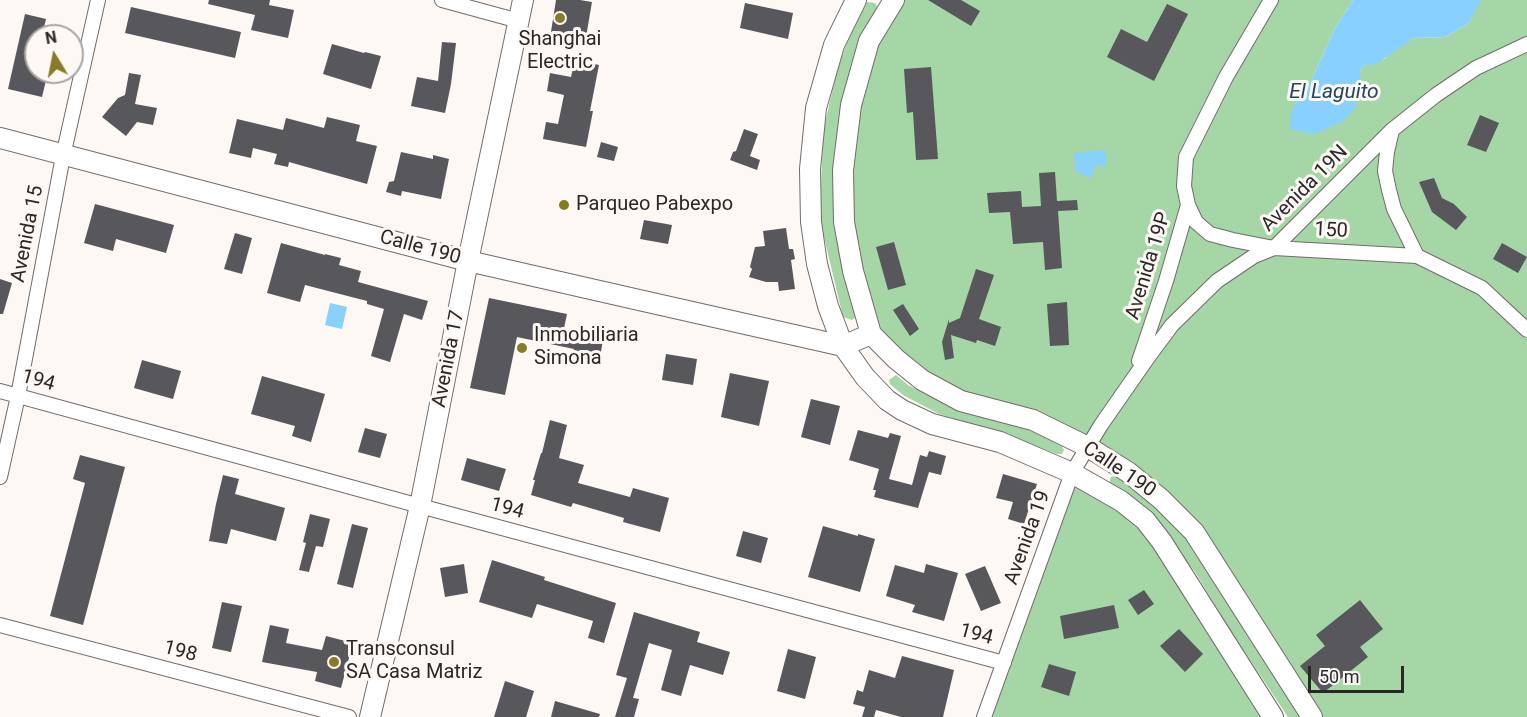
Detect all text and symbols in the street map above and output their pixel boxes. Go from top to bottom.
marker: Shanghai Electric [553,11,567,25]
north arrow [24,24,84,84]
text: N [44,27,58,48]
place label: Shanghai Electric [519,28,601,75]
water label: El Laguito [1289,80,1379,106]
street label: Avenida 19N [1257,141,1353,237]
street label: Avenida 15 [7,183,49,285]
place label: Parqueo Pabexpo [576,193,733,217]
marker: Parqueo Pabexpo [557,198,571,212]
street label: Avenida 19P [1121,209,1177,323]
street label: 150 [1314,218,1348,244]
street label: Calle 190 [377,226,463,270]
street label: Avenida 17 [428,308,470,410]
place label: Inmobiliaria Simona [534,324,639,371]
marker: Inmobiliaria Simona [515,341,529,355]
street label: 194 [18,365,58,397]
street label: Calle 190 [1078,437,1160,503]
street label: Avenida 19 [1000,488,1056,588]
street label: 194 [488,493,526,525]
street label: 194 [957,619,995,651]
street label: 198 [161,636,199,668]
place label: Transconsul SA Casa Matriz [346,638,482,685]
scale bar [1311,654,1407,692]
marker: Transconsul SA Casa Matriz [327,655,341,669]
text: 50 m [1319,666,1359,687]

